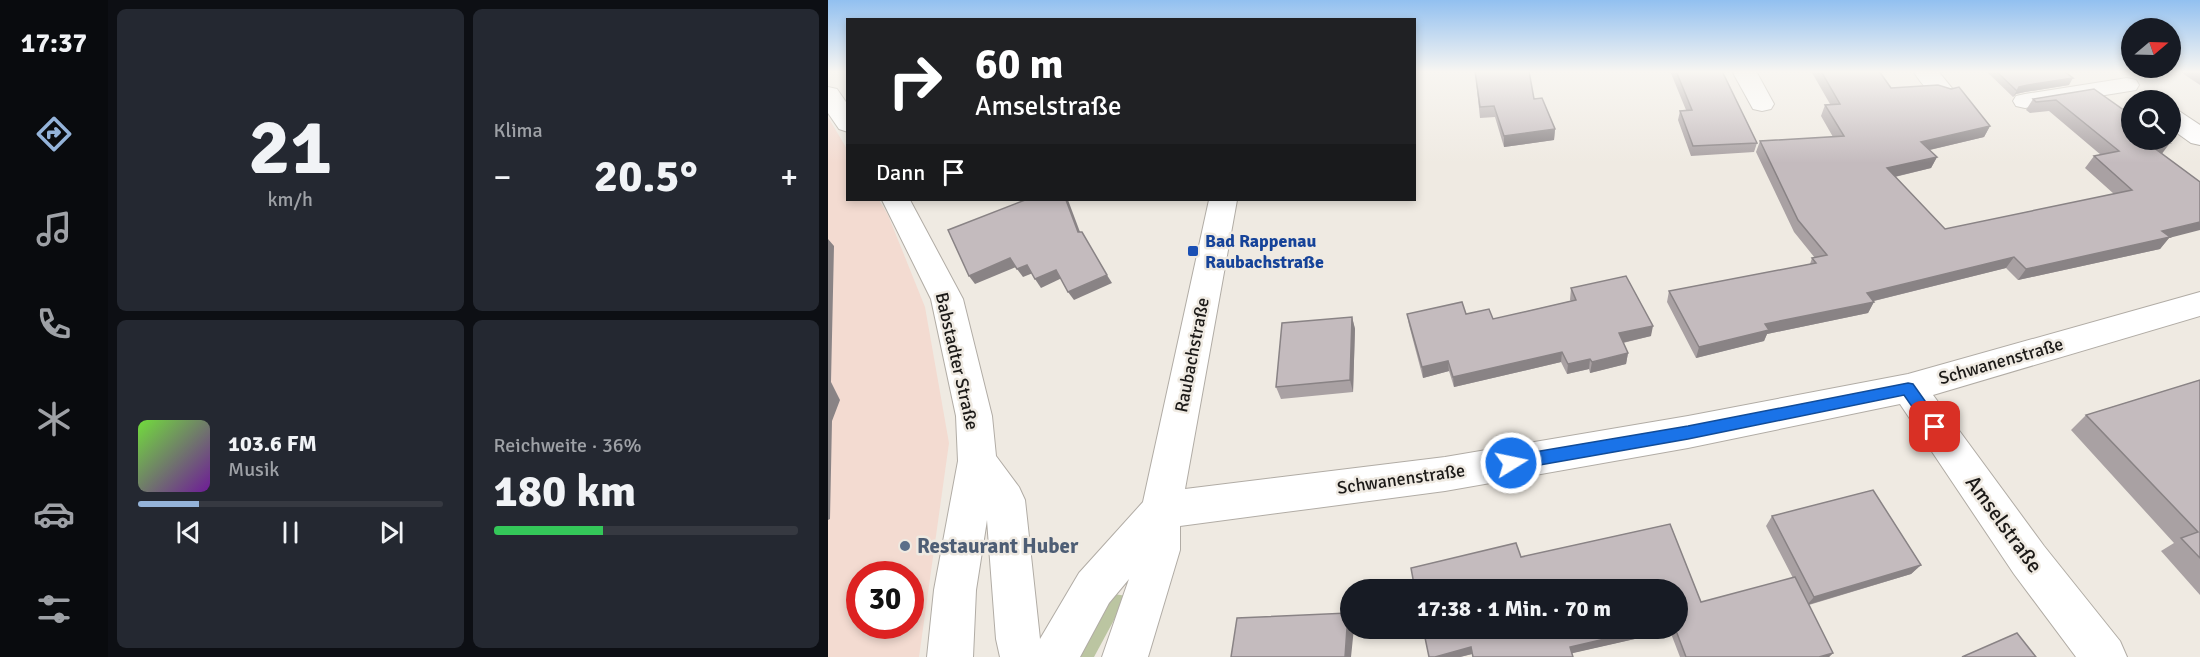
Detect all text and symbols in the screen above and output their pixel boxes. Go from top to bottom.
north arrow [2121,18,2181,78]
map controls [2121,18,2181,150]
text: 17:37 [21,27,87,60]
text: 60 m [975,39,1064,90]
icon: right [876,42,954,120]
text: Amselstraße [975,90,1121,123]
button: search [2121,90,2181,150]
text: 21 [248,100,332,196]
icon: directions [33,113,75,155]
text: Klima [494,118,543,143]
text: 20.5° [594,149,698,204]
icon: arrive [937,156,970,189]
text: − [494,157,511,198]
text: + [780,157,798,198]
text: Dann [876,159,925,186]
text: km/h [268,187,313,212]
icon: music [33,208,75,250]
place label: Bad Rappenau Raubachstraße [1205,230,1324,273]
marker: Bad Rappenau Raubachstraße [1186,244,1200,258]
street label: Babstadter Straße [931,290,983,432]
street label: Raubachstraße [1170,296,1214,414]
icon: phone [33,303,75,345]
street label: Schwanenstraße [1936,333,2066,389]
icon: climate [33,398,75,440]
pin [1909,401,1960,452]
icon: arrive [1918,410,1951,443]
text: 103.6 FM [228,430,317,457]
position arrow [1479,431,1543,495]
text: Reichweite · 36% [494,433,642,458]
text: Musik [228,457,279,482]
street label: Schwanenstraße [1336,459,1466,499]
text: 180 km [494,464,636,519]
street label: Amselstraße [1960,470,2048,578]
icon: car [33,493,75,535]
icon: previous [172,516,205,549]
icon: pause [274,516,307,549]
icon: next [375,516,408,549]
place label: Restaurant Huber [917,533,1079,559]
marker: Restaurant Huber [898,539,912,553]
speed limit sign: 30 [846,561,924,639]
icon: filters [33,588,75,630]
text: 17:38 · 1 Min. · 70 m [1417,595,1611,622]

